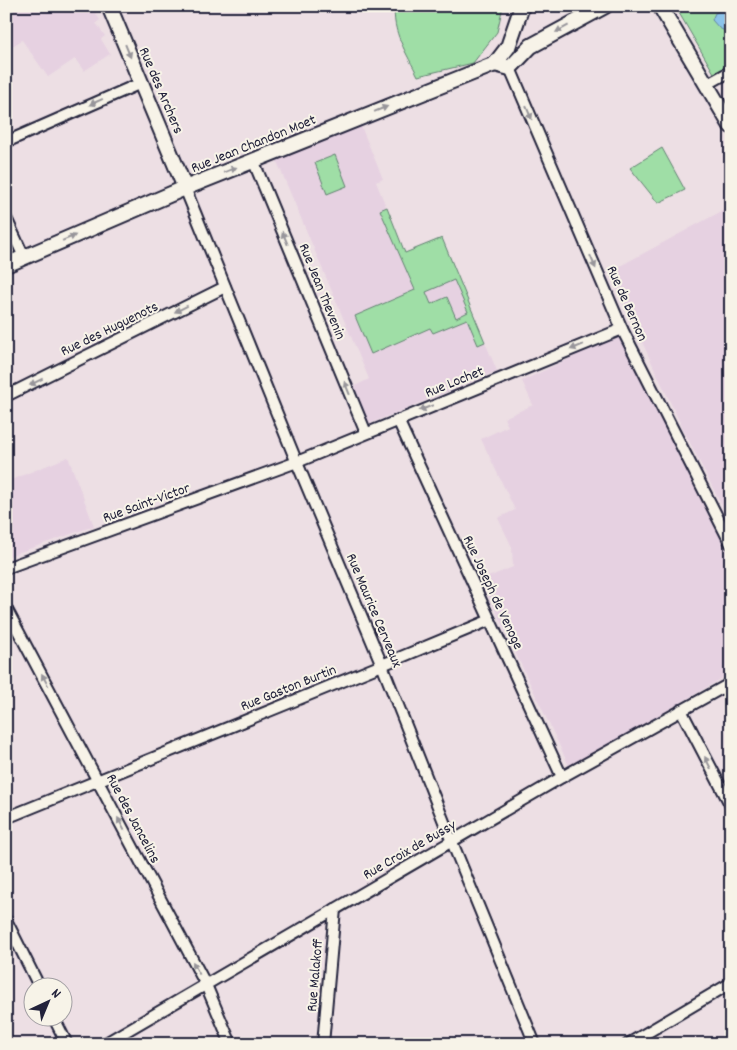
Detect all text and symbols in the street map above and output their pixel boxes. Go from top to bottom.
one-way arrow [555,25,569,33]
one-way arrow [124,44,132,58]
street label: Rue des Archers [132,44,188,138]
one-way arrow [89,99,103,107]
one-way arrow [374,104,388,112]
one-way arrow [526,106,534,120]
street label: Rue Jean Chandon Moet [188,110,320,180]
one-way arrow [223,165,237,173]
one-way arrow [281,230,289,245]
one-way arrow [62,234,76,242]
street label: Rue Jean Thevenin [292,240,351,343]
one-way arrow [590,255,598,269]
street label: Rue de Bernon [600,262,653,345]
street label: Rue des Huguenots [57,297,163,363]
one-way arrow [174,305,189,313]
one-way arrow [570,344,584,352]
street label: Rue Lochet [422,361,488,405]
one-way arrow [29,378,43,386]
one-way arrow [343,380,351,395]
one-way arrow [419,405,433,413]
street label: Rue Saint-Victor [100,478,194,530]
street label: Rue Joseph de Venoge [456,532,528,654]
street label: Rue Maurice Cerveaux [339,550,407,672]
street label: Rue Gaston Burtin [238,660,340,718]
one-way arrow [41,673,49,688]
one-way arrow [704,755,712,770]
street label: Rue des Jancelins [99,770,165,868]
street label: Rue Croix de Bussy [359,815,462,886]
one-way arrow [116,817,125,831]
street label: Rue Malakoff [302,938,330,1013]
one-way arrow [192,961,201,974]
north arrow [22,978,72,1028]
text: N [46,984,65,1004]

